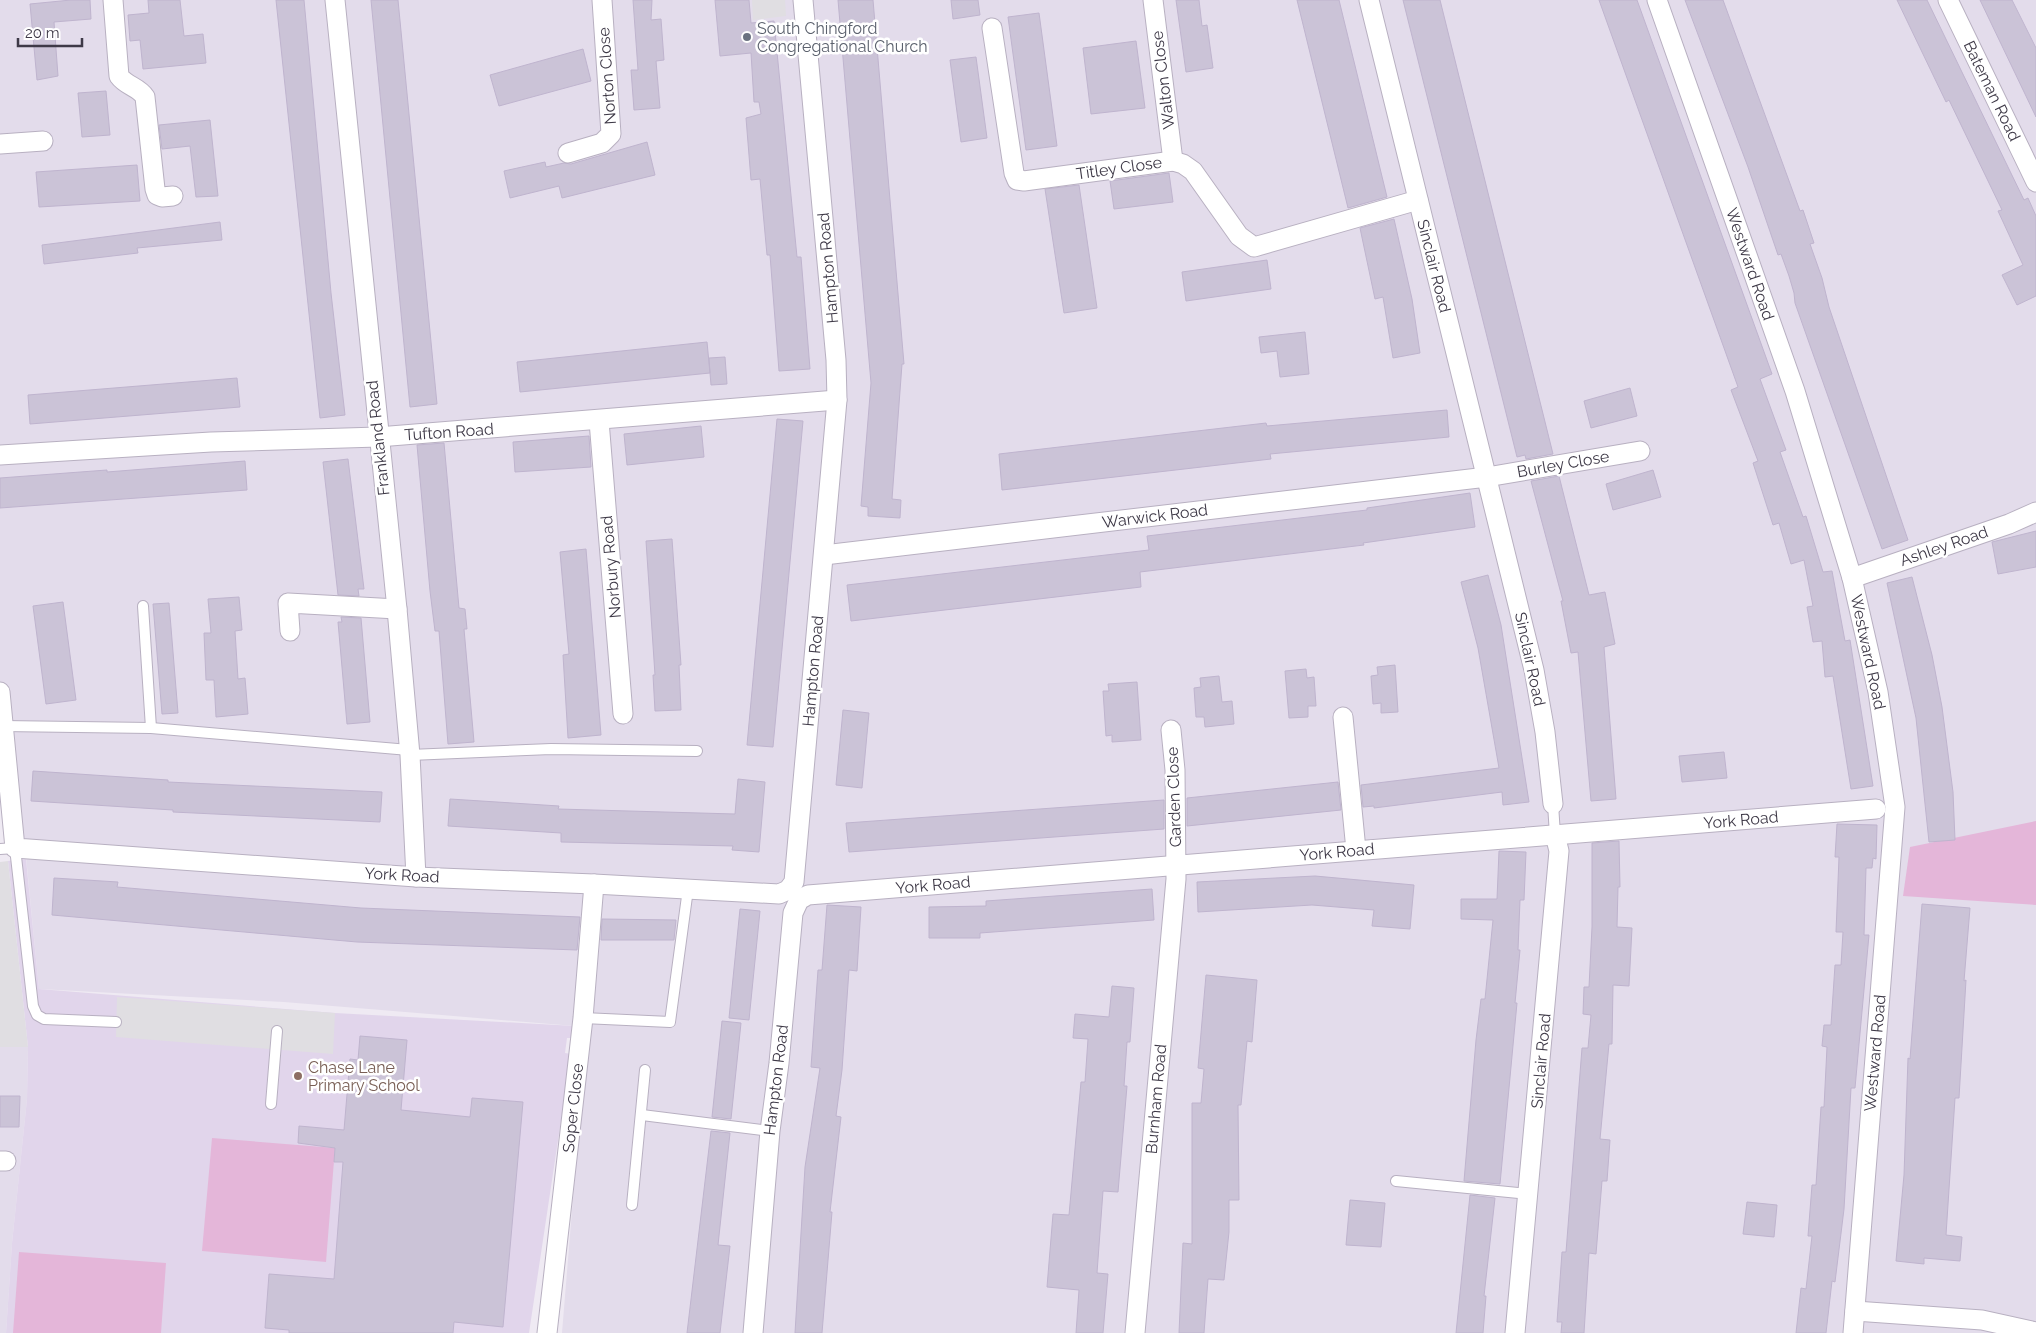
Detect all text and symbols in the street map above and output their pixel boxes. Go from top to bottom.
scale bar [18,15,81,47]
place label: South Chingford Congregational Church [757,19,928,56]
text: 20 m [25,24,60,42]
street label: Norton Close [594,27,620,125]
street label: Walton Close [1148,30,1178,130]
marker: South Chingford Congregational Church [741,31,753,43]
street label: Bateman Road [1960,38,2024,144]
street label: Titley Close [1075,153,1163,183]
street label: Westward Road [1722,205,1778,323]
street label: Hampton Road [814,212,842,324]
street label: Sinclair Road [1413,217,1455,315]
street label: Frankland Road [362,379,393,497]
street label: Tufton Road [404,419,494,445]
street label: Burley Close [1515,447,1611,481]
street label: Warwick Road [1101,500,1209,532]
street label: Norbury Road [597,515,625,619]
street label: Ashley Road [1897,522,1991,570]
street label: Westward Road [1846,593,1890,711]
street label: Sinclair Road [1511,610,1549,708]
street label: Hampton Road [799,615,827,727]
street label: Garden Close [1163,747,1185,847]
street label: York Road [1703,807,1779,833]
street label: York Road [1299,839,1375,865]
street label: York Road [364,864,440,886]
street label: York Road [895,872,971,898]
street label: Westward Road [1860,994,1890,1112]
street label: Sinclair Road [1527,1013,1555,1109]
street label: Hampton Road [760,1024,792,1136]
street label: Burnham Road [1142,1043,1170,1155]
place label: Chase Lane Primary School [308,1058,420,1095]
street label: Soper Close [559,1062,587,1154]
marker: Chase Lane Primary School [292,1070,304,1082]

